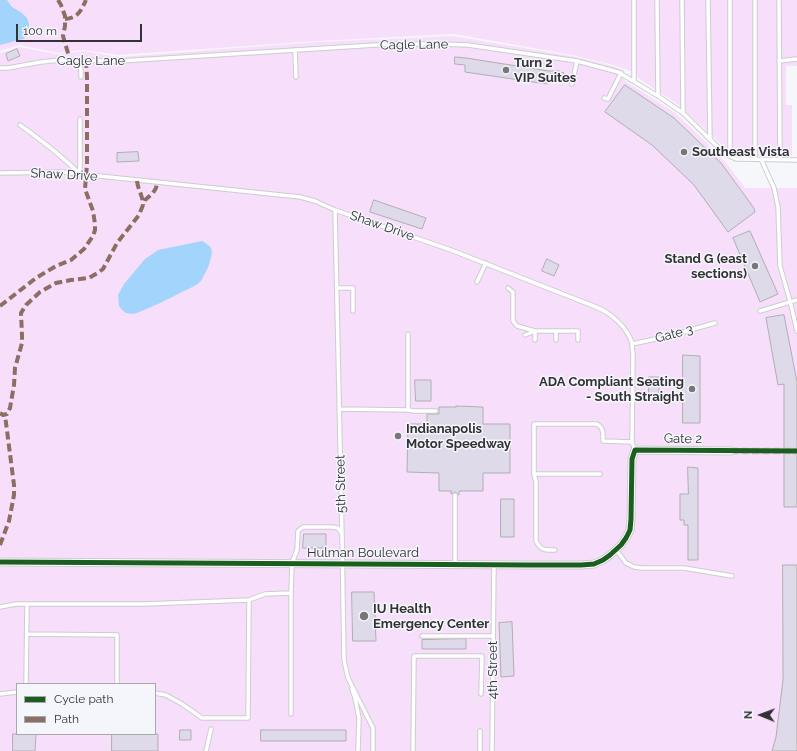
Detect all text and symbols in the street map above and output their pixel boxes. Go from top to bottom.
scale bar [18,16,144,42]
text: 100 m [23,24,57,38]
street label: Cagle Lane [380,37,448,53]
street label: Cagle Lane [57,53,125,69]
place label: Turn 2 VIP Suites [514,55,576,86]
marker: Turn 2 VIP Suites [501,65,511,75]
place label: Southeast Vista [692,144,789,160]
marker: Southeast Vista [679,147,689,157]
street label: Shaw Drive [30,165,98,185]
street label: Shaw Drive [348,208,416,244]
place label: Stand G (east sections) [664,251,747,282]
marker: Stand G (east sections) [750,261,760,271]
street label: Gate 3 [653,321,695,347]
place label: ADA Compliant Seating - South Straight [539,374,684,405]
marker: ADA Compliant Seating - South Straight [687,384,697,394]
place label: Indianapolis Motor Speedway [406,421,511,452]
marker: Indianapolis Motor Speedway [393,431,403,441]
street label: Gate 2 [664,431,702,447]
street label: 5th Street [333,455,349,513]
street label: Hulman Boulevard [307,545,419,561]
place label: IU Health Emergency Center [373,601,489,632]
marker: IU Health Emergency Center [358,610,370,622]
street label: 4th Street [485,641,501,699]
legend [16,683,156,735]
text: Cycle path [54,692,113,706]
north arrow [741,695,781,735]
text: N [742,710,755,719]
text: Path [54,712,79,726]

